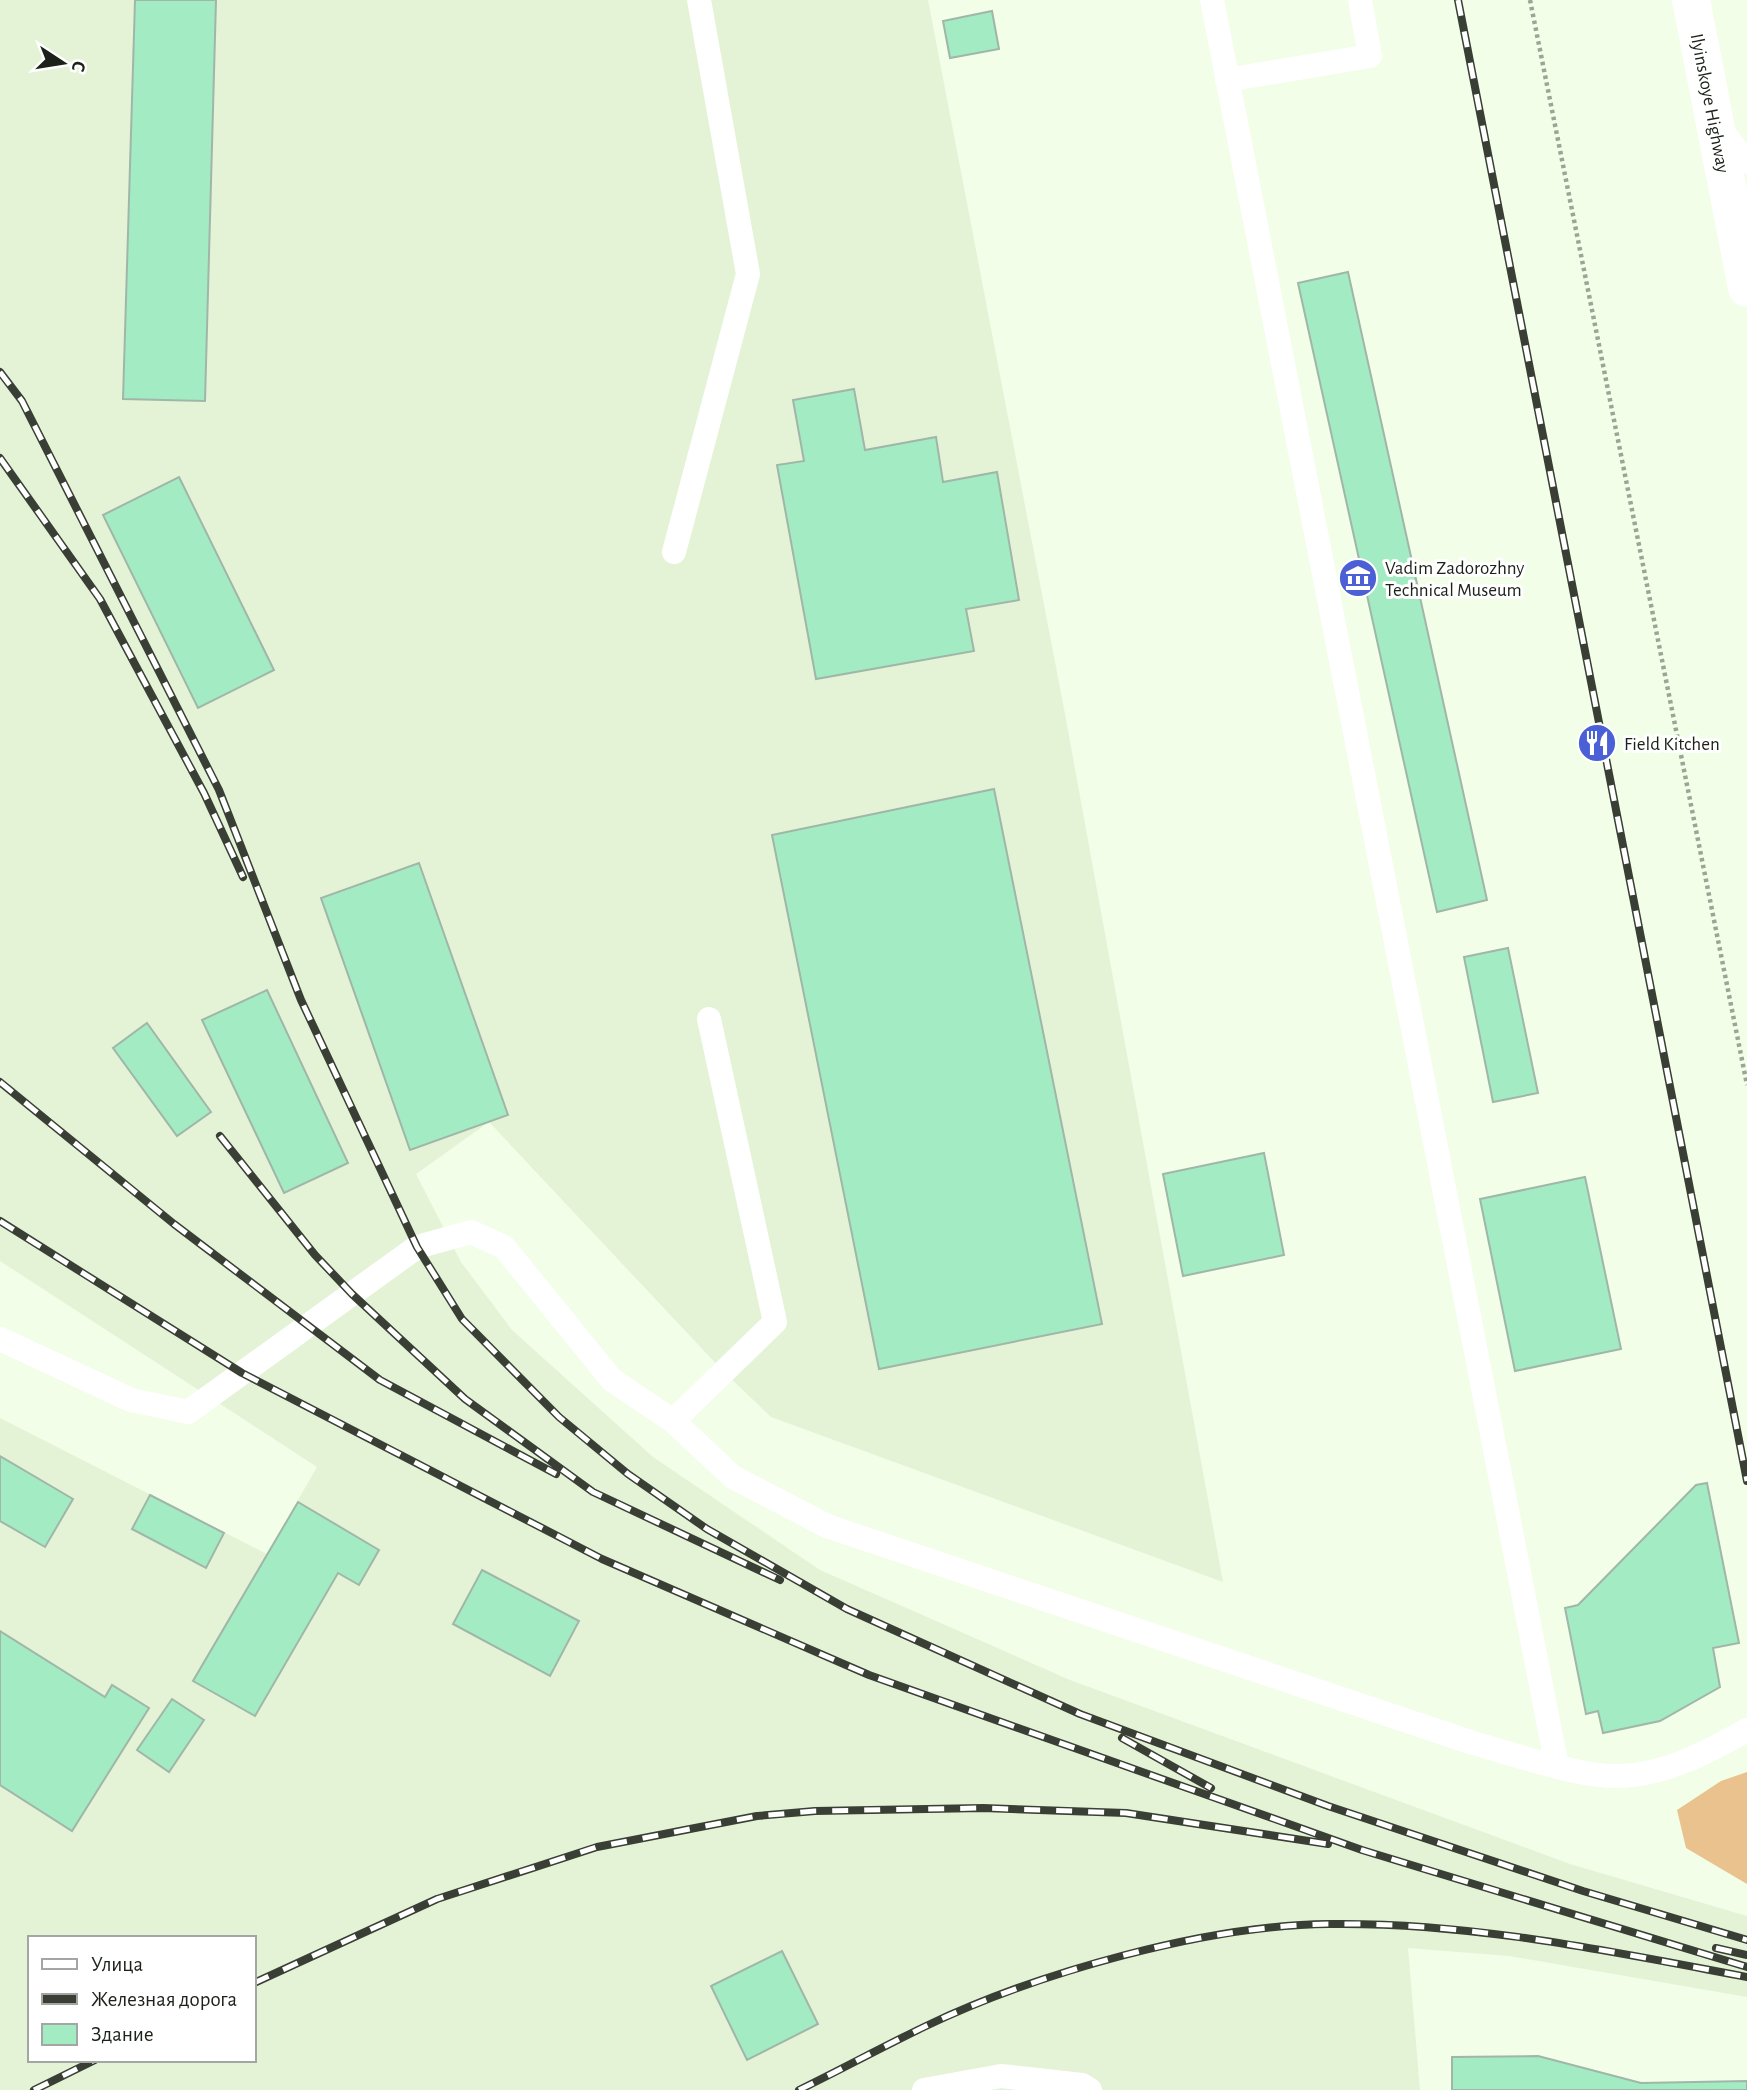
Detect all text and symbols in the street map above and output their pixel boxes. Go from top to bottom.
north arrow [28,28,98,98]
street label: Ilyinskoye Highway [1687,32,1732,175]
text: С [68,59,89,73]
museum icon: Vadim Zadorozhny Technical Museum [1337,557,1379,599]
place label: Vadim Zadorozhny Technical Museum [1385,559,1524,600]
restaurant icon: Field Kitchen [1576,722,1618,764]
place label: Field Kitchen [1624,735,1720,754]
legend [28,1936,256,2062]
text: Улица [91,1954,144,1975]
text: Железная дорога [91,1989,238,2010]
text: Здание [91,2024,154,2045]

